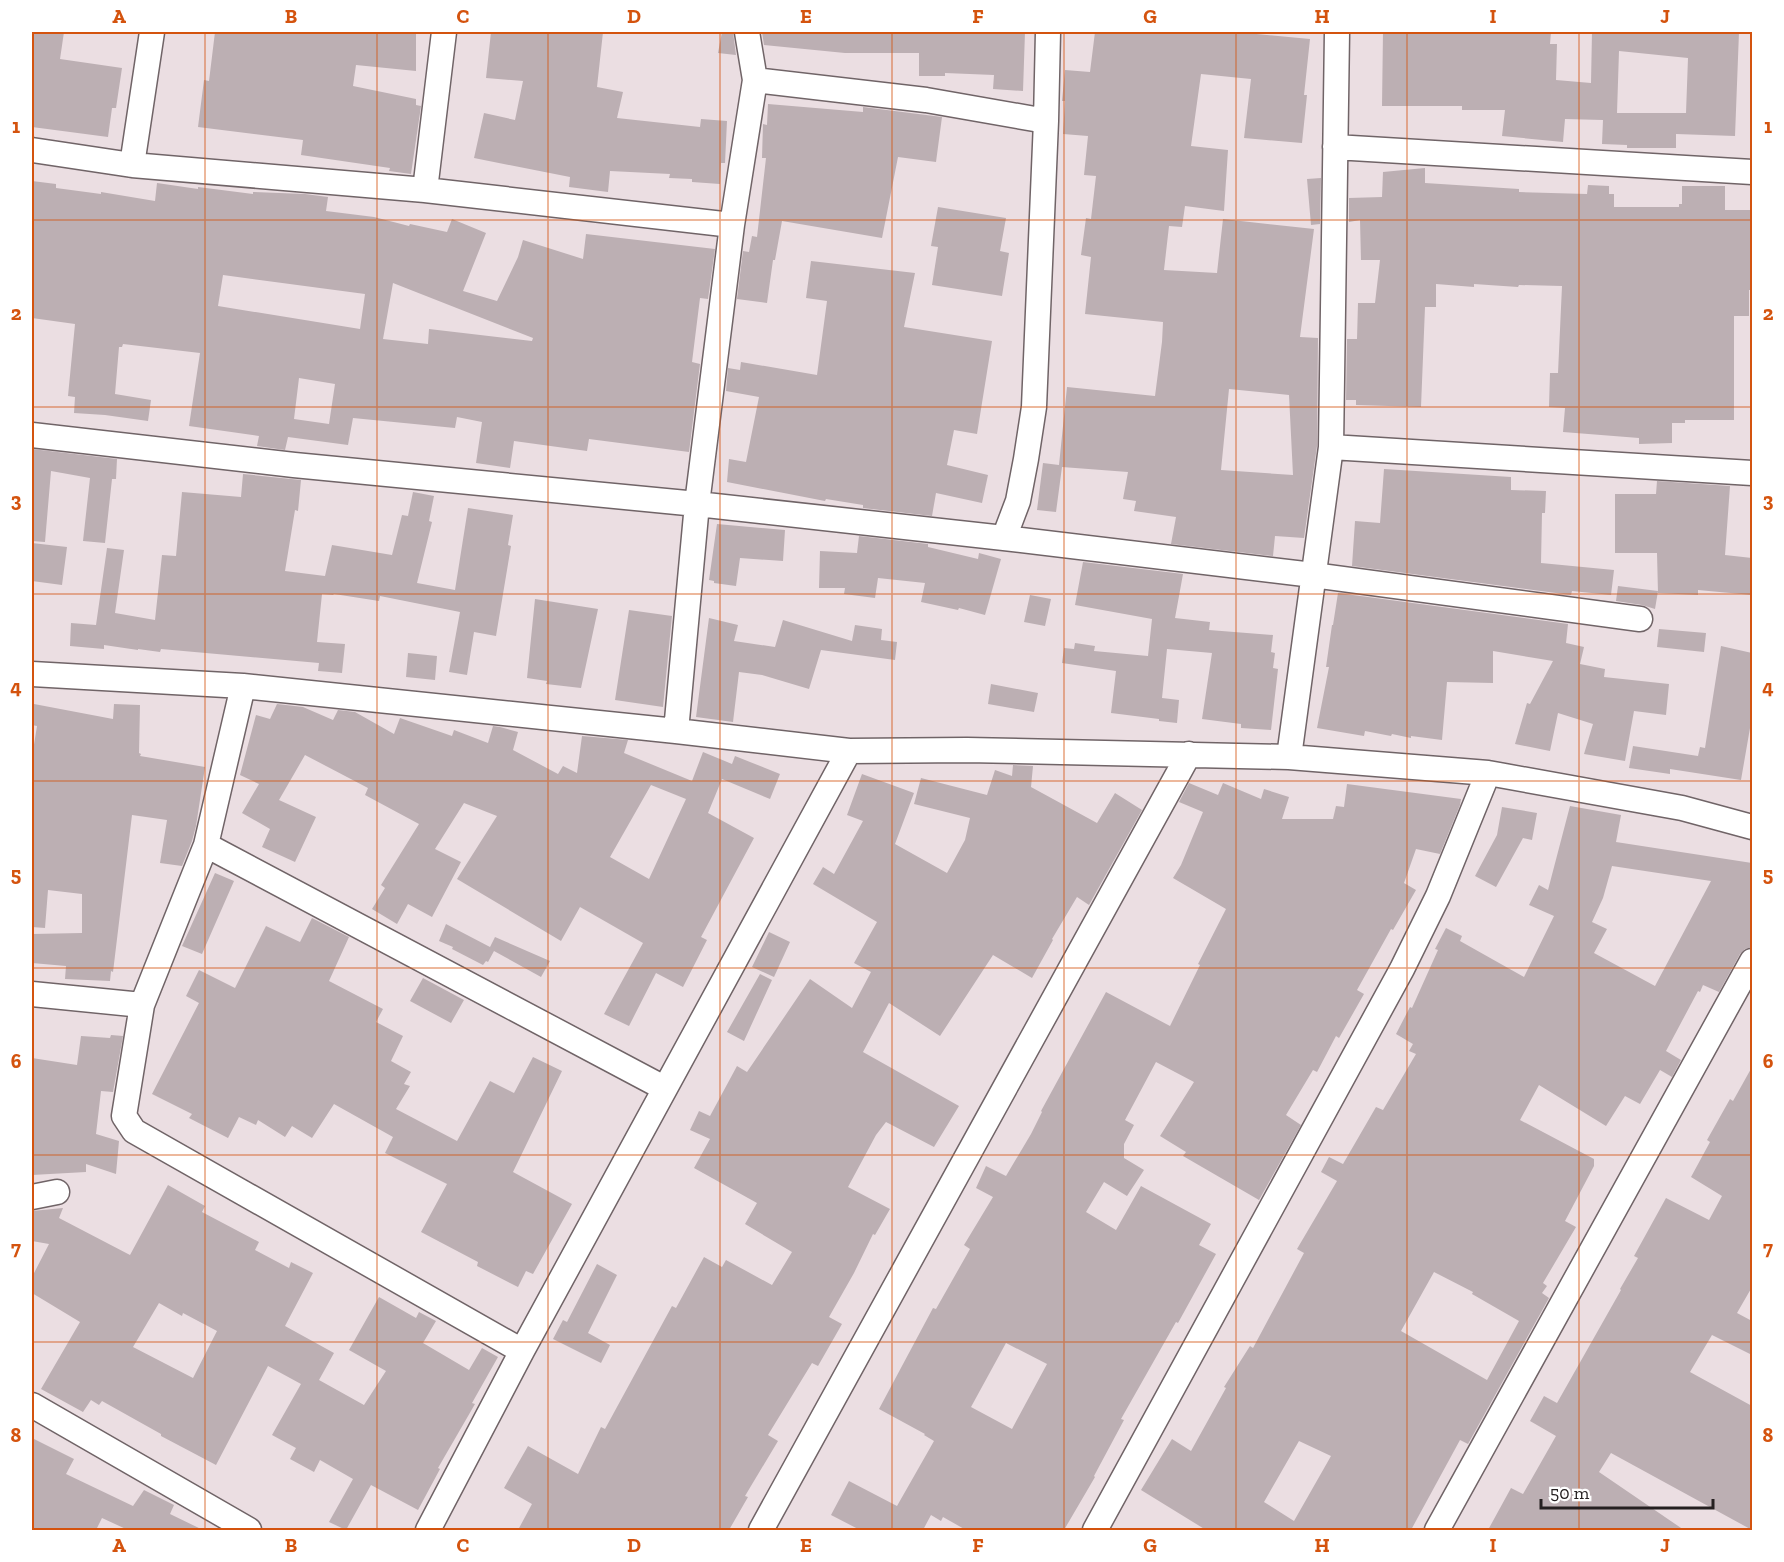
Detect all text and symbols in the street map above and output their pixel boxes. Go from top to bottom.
text: A [112,4,126,28]
text: B [285,4,297,28]
text: C [457,4,470,28]
text: D [627,4,641,28]
text: E [800,4,812,28]
text: F [972,4,984,28]
text: G [1143,4,1157,28]
text: H [1314,4,1330,28]
text: I [1489,4,1497,28]
text: J [1660,4,1670,28]
text: 1 [12,114,20,138]
text: 1 [1764,114,1772,138]
text: 2 [11,301,22,325]
text: 2 [1763,301,1774,325]
text: 3 [11,488,22,512]
text: 3 [1763,488,1774,512]
text: 4 [10,675,22,699]
text: 4 [1762,675,1774,699]
text: 5 [11,862,21,886]
text: 5 [1763,862,1773,886]
text: 6 [11,1049,22,1073]
text: 6 [1763,1049,1774,1073]
text: 7 [11,1236,21,1260]
text: 7 [1763,1236,1773,1260]
text: 8 [11,1423,22,1447]
text: 8 [1763,1423,1774,1447]
scale bar [1541,1472,1714,1510]
text: 50 m [1550,1482,1590,1504]
text: A [112,1533,126,1557]
text: B [285,1533,297,1557]
text: C [457,1533,470,1557]
text: D [627,1533,641,1557]
text: E [800,1533,812,1557]
text: F [972,1533,984,1557]
text: G [1143,1533,1157,1557]
text: H [1314,1533,1330,1557]
text: I [1489,1533,1497,1557]
text: J [1660,1533,1670,1557]

